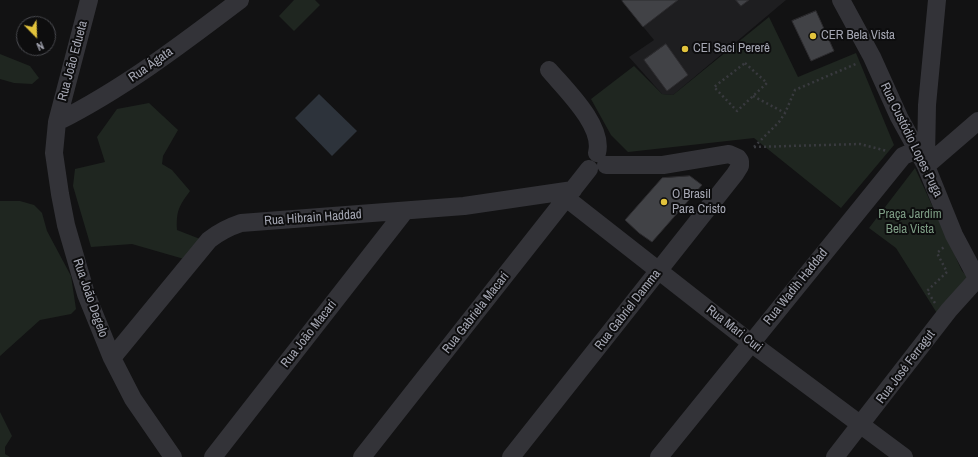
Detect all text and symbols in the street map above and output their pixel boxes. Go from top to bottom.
north arrow [16,16,56,56]
street label: Rua João Edueta [55,19,91,103]
place label: CER Bela Vista [821,28,895,44]
marker: CER Bela Vista [808,31,818,41]
text: N [35,38,46,54]
place label: CEI Saci Pererê [693,41,770,57]
street label: Rua Ágata [126,44,176,86]
marker: CEI Saci Pererê [680,44,690,54]
street label: Rua Custódio Lopes Puga [877,80,945,200]
place label: O Brasil Para Cristo [672,187,726,218]
marker: O Brasil Para Cristo [659,197,669,207]
street label: Rua Hibrain Haddad [264,207,362,229]
park label: Praça Jardim Bela Vista [878,207,942,238]
street label: Rua Wadih Haddad [761,246,831,328]
street label: Rua João Degelo [69,257,111,339]
street label: Rua Gabriel Damma [592,267,664,353]
street label: Rua Gabriela Macari [439,269,513,357]
street label: Rua João Macari [278,297,340,371]
street label: Rua Mari Curi [703,302,765,356]
street label: Rua José Ferragut [873,327,939,407]

